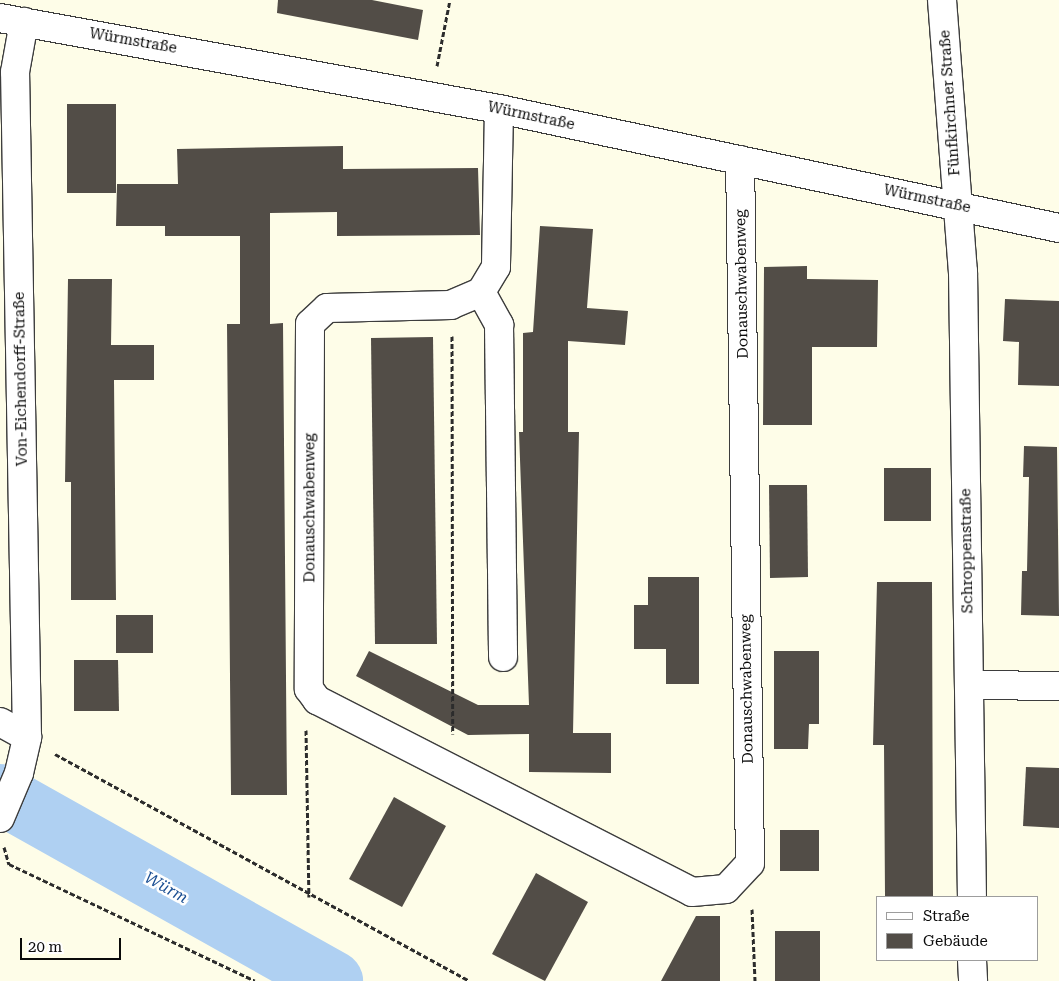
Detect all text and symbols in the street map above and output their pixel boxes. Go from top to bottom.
street label: Würmstraße [88,24,178,58]
street label: Fünfkirchner Straße [936,29,964,177]
street label: Würmstraße [486,98,576,134]
street label: Würmstraße [882,181,972,217]
street label: Donauschwabenweg [732,209,752,359]
street label: Von-Eichendorff-Straße [10,292,32,466]
street label: Donauschwabenweg [301,433,319,583]
street label: Schroppenstraße [957,488,977,614]
street label: Donauschwabenweg [737,614,757,764]
water label: Würm [141,868,191,908]
legend [876,896,1039,961]
text: Straße [923,907,970,925]
scale bar [22,928,124,960]
text: Gebäude [923,932,988,950]
text: 20 m [28,938,62,956]

